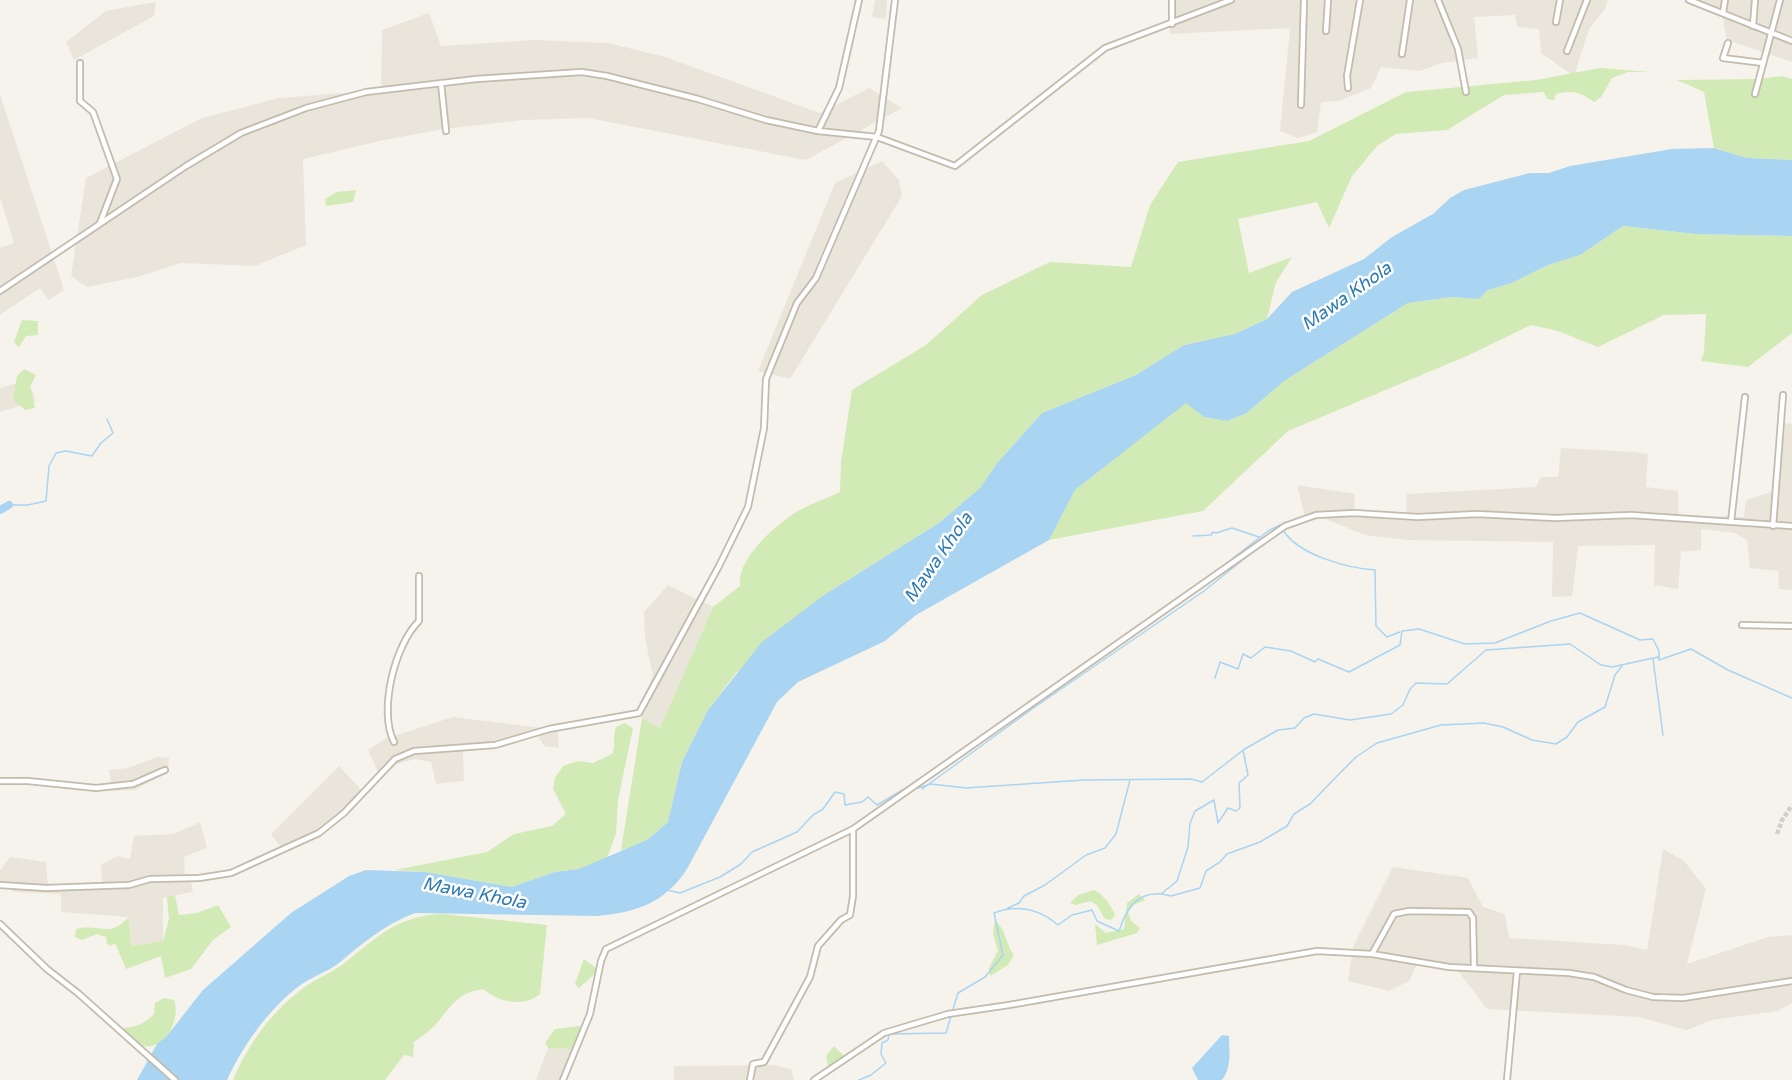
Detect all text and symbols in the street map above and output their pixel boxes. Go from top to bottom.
water label: Mawa Khola [1298,258,1396,336]
water label: Mawa Khola [900,509,978,607]
water label: Mawa Khola [420,873,528,915]

